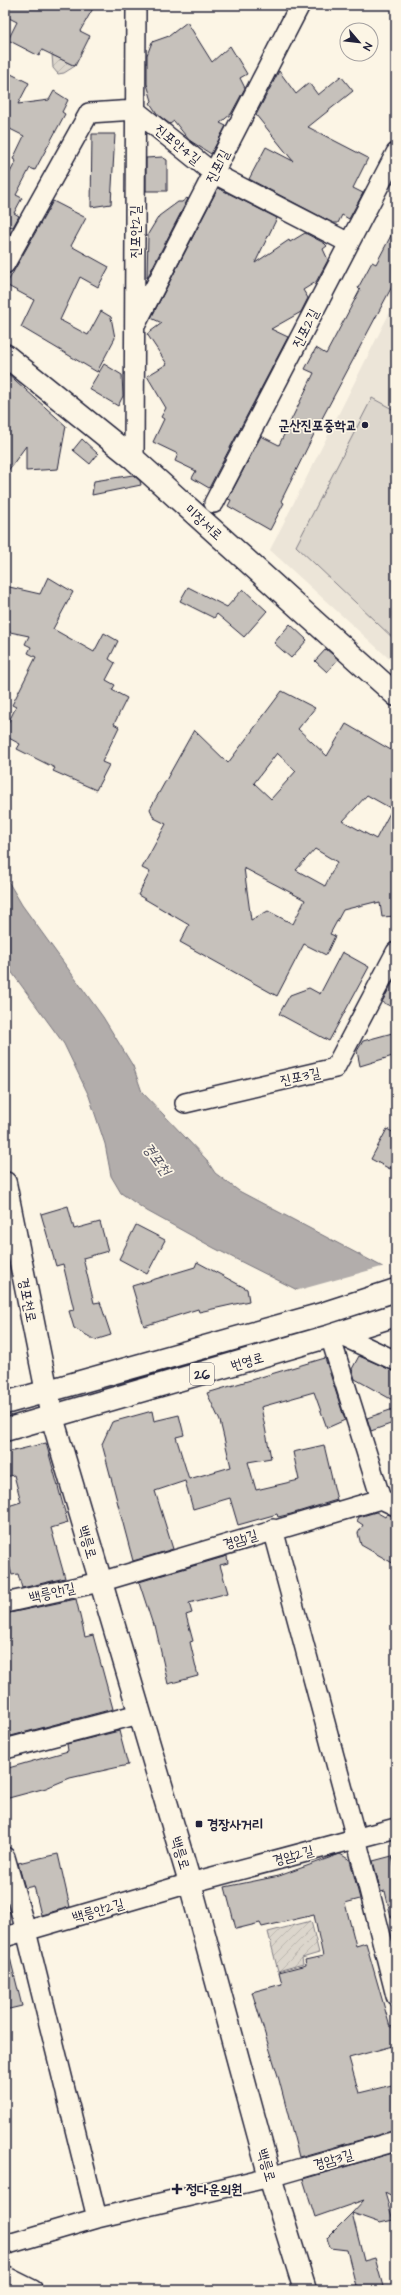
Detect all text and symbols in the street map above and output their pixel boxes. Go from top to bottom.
north arrow [339,22,379,62]
text: N [359,40,376,53]
street label: 진포안4길 [150,120,205,170]
street label: 진포1길 [201,145,235,187]
street label: 진포안2길 [126,205,146,259]
street label: 진포2길 [287,305,325,352]
place label: 군산진포중학교 [278,416,357,436]
marker: 군산진포중학교 [360,420,370,430]
street label: 미장서로 [180,500,227,545]
street label: 진포3길 [278,1063,323,1091]
water label: 경포천 [137,1138,177,1182]
street label: 경포천로 [13,1276,41,1324]
street label: 번영로 [228,1348,266,1376]
road number: 26 [190,1363,214,1385]
street label: 백릉로 [73,1523,101,1561]
street label: 경암1길 [220,1525,261,1555]
street label: 백릉안1길 [27,1578,78,1608]
place label: 경장사거리 [207,1815,263,1835]
marker: 경장사거리 [194,1819,204,1829]
street label: 백릉로 [166,1834,195,1872]
street label: 경암2길 [270,1841,317,1871]
street label: 백릉안2길 [70,1894,127,1928]
street label: 경암3길 [311,2145,356,2175]
street label: 백릉로 [252,2146,280,2184]
place label: 정다운의원 [186,2180,242,2200]
marker: 정다운의원 [171,2183,183,2195]

